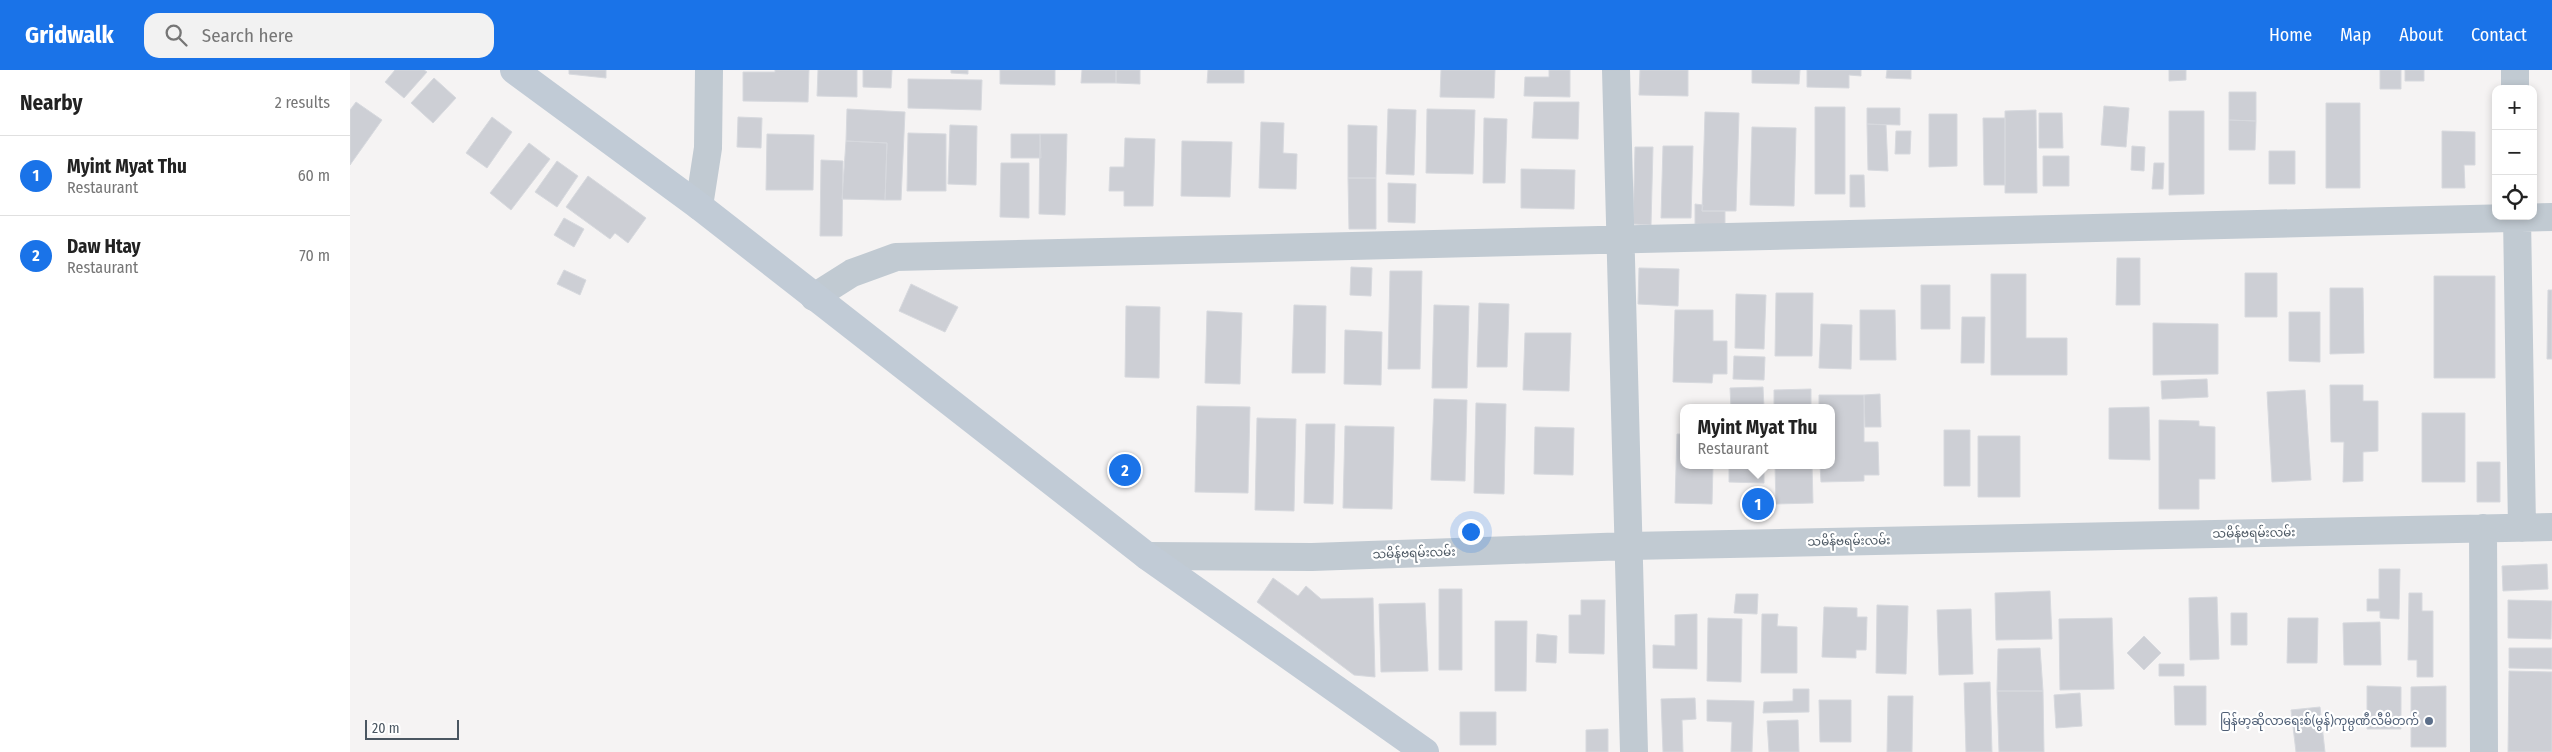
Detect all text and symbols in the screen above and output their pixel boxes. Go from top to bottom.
search box [144,13,494,58]
text: Gridwalk [25,21,114,49]
icon: search [162,21,190,49]
text: Search here [202,24,293,47]
text: Home [2269,24,2312,46]
text: Map [2340,24,2371,46]
text: About [2399,24,2443,46]
text: Contact [2471,24,2527,46]
map controls [2492,85,2537,220]
button: + [2492,85,2537,130]
text: Nearby [20,90,82,116]
text: 2 results [275,93,330,112]
button: − [2492,130,2537,175]
text: Myint Myat Thu [67,155,187,178]
text: 1 [33,166,39,185]
text: 60 m [298,166,330,185]
button: locate [2492,175,2537,220]
text: Restaurant [67,178,138,197]
text: Daw Htay [67,235,141,258]
text: 2 [32,246,40,265]
text: 70 m [299,246,330,265]
text: Restaurant [67,258,138,277]
popup [1680,404,1835,469]
text: Myint Myat Thu [1698,416,1817,439]
text: Restaurant [1698,439,1769,458]
pin: 2 [1109,451,1141,489]
pin: 1 [1742,485,1774,523]
your location [1458,519,1484,545]
street label: သမိန်ဗရမ်းလမ်း [2212,523,2296,544]
street label: သမိန်ဗရမ်းလမ်း [1807,531,1891,552]
street label: သမိန်ဗရမ်းလမ်း [1372,543,1456,564]
place label: မြန်မာ့ဆိုလာရေးစ်(မွန်)ကုမ္ပဏီလီမိတက် [2220,712,2419,731]
marker: မြန်မာ့ဆိုလာရေးစ်(မွန်)ကုမ္ပဏီလီမိတက် [2423,715,2435,727]
scale bar [365,717,459,740]
text: 20 m [372,720,400,737]

